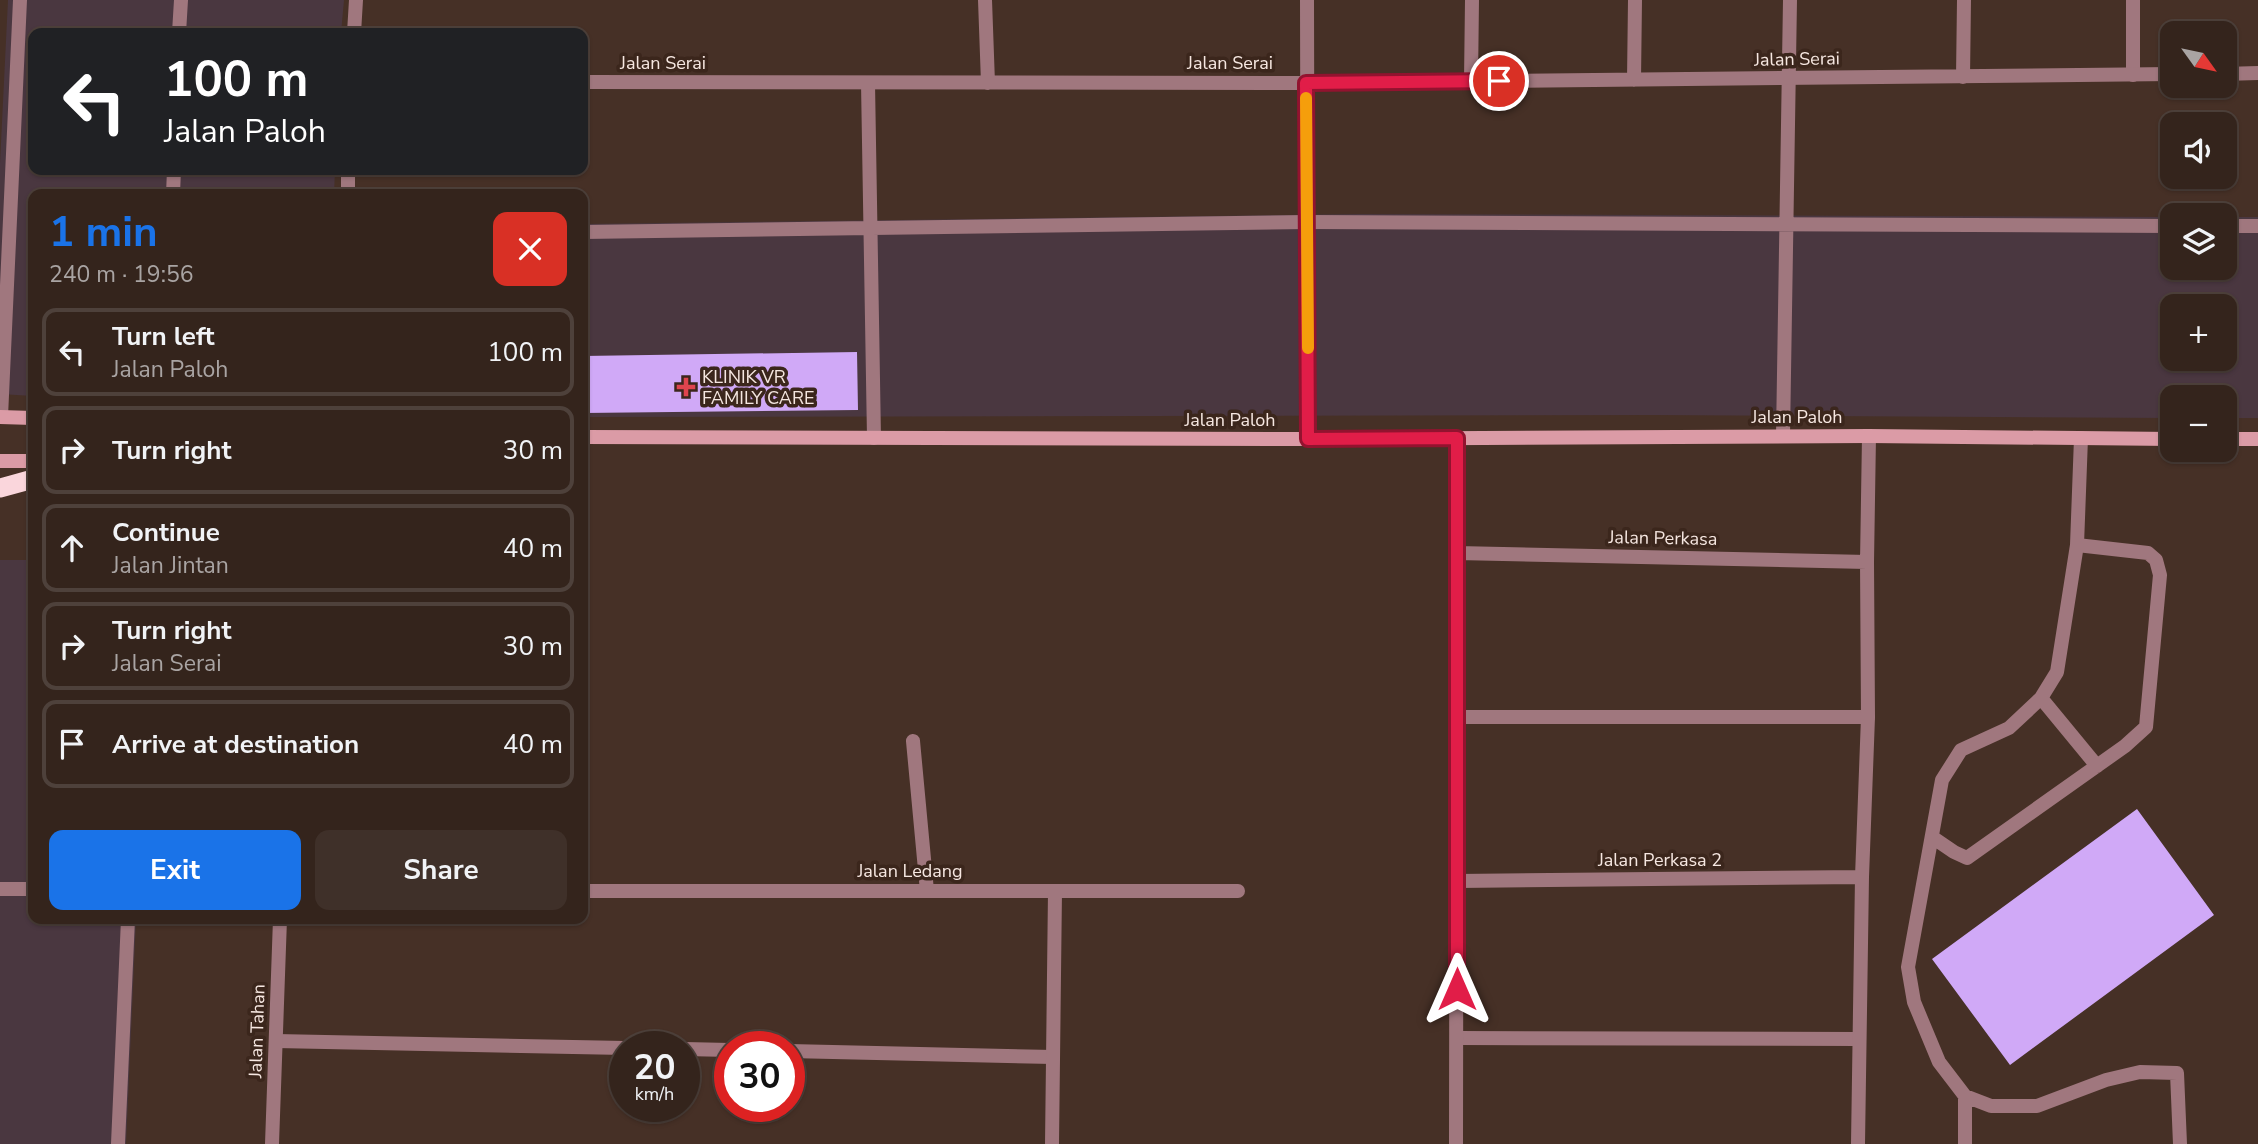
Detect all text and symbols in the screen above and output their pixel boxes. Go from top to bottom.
north arrow [2160,21,2236,98]
map controls [2160,21,2237,462]
text: 100 m [164,46,308,113]
street label: Jalan Serai [1753,46,1840,72]
street label: Jalan Serai [619,51,706,75]
street label: Jalan Serai [1186,51,1273,75]
pin [1469,51,1529,111]
icon: left [49,56,140,147]
icon: arrive [1480,62,1518,100]
text: Jalan Paloh [164,110,326,153]
button: sound [2160,112,2237,189]
button: layers [2160,203,2237,280]
text: 1 min [49,204,158,261]
button: close [493,212,567,286]
text: 240 m · 19:56 [49,259,194,290]
button: + [2160,294,2237,371]
text: Turn left [112,319,215,354]
icon: left [53,333,91,371]
text: 100 m [487,335,563,370]
text: Jalan Paloh [112,354,228,385]
place label: KLINIK VR FAMILY CARE [702,365,814,410]
marker: KLINIK VR FAMILY CARE [676,377,696,397]
button: − [2160,385,2237,462]
street label: Jalan Paloh [1750,405,1843,429]
street label: Jalan Paloh [1183,408,1276,432]
icon: right [53,431,91,469]
text: Turn right [112,433,231,468]
text: 30 m [503,433,563,468]
text: Continue [112,515,220,550]
street label: Jalan Perkasa [1607,525,1718,551]
icon: ahead [53,529,91,567]
text: 40 m [503,531,563,566]
text: Jalan Jintan [112,550,229,581]
text: Turn right [112,613,231,648]
icon: right [53,627,91,665]
text: 30 m [503,629,563,664]
text: Jalan Serai [112,648,222,679]
icon: arrive [53,725,91,763]
text: Arrive at destination [112,727,359,762]
text: 40 m [503,727,563,762]
button: Exit [49,830,301,910]
button: Share [315,830,567,910]
street label: Jalan Perkasa 2 [1597,848,1722,872]
street label: Jalan Ledang [856,859,963,883]
position arrow [1420,952,1494,1026]
street label: Jalan Tahan [243,984,271,1079]
speed limit sign: 30 [714,1031,805,1122]
text: 20 [633,1044,676,1091]
text: km/h [635,1082,674,1106]

